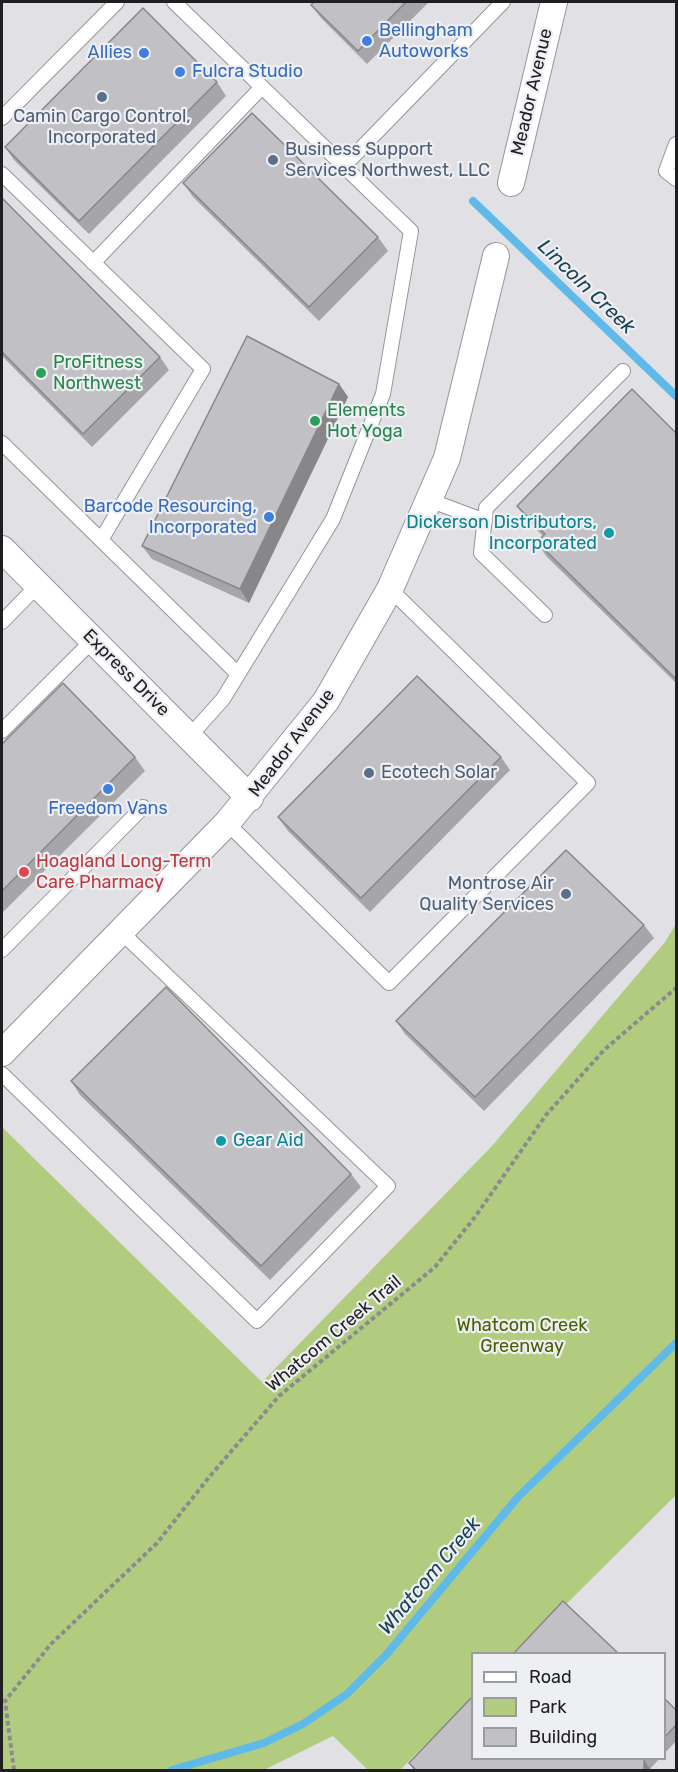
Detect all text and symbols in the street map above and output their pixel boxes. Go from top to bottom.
place label: Bellingham Autoworks [379,20,473,63]
street label: Meador Avenue [507,26,557,158]
marker: Bellingham Autoworks [360,34,374,48]
place label: Allies [88,42,132,64]
marker: Allies [137,46,151,60]
place label: Fulcra Studio [192,61,303,83]
marker: Fulcra Studio [173,65,187,79]
marker: Camin Cargo Control, Incorporated [95,90,109,104]
place label: Camin Cargo Control, Incorporated [13,106,191,148]
place label: Business Support Services Northwest, LLC [285,139,490,182]
marker: Business Support Services Northwest, LLC [266,153,280,167]
water label: Lincoln Creek [532,235,640,339]
place label: ProFitness Northwest [53,352,143,394]
marker: ProFitness Northwest [34,366,48,380]
place label: Elements Hot Yoga [327,400,405,442]
marker: Elements Hot Yoga [308,414,322,428]
place label: Barcode Resourcing, Incorporated [84,496,257,538]
marker: Barcode Resourcing, Incorporated [262,510,276,524]
place label: Dickerson Distributors, Incorporated [406,512,597,554]
marker: Dickerson Distributors, Incorporated [602,526,616,540]
street label: Express Drive [78,625,174,721]
street label: Meador Avenue [244,685,340,801]
place label: Ecotech Solar [381,762,497,784]
marker: Ecotech Solar [362,766,376,780]
marker: Freedom Vans [101,782,115,796]
place label: Freedom Vans [48,798,168,820]
place label: Hoagland Long-Term Care Pharmacy [36,851,211,894]
marker: Hoagland Long-Term Care Pharmacy [17,865,31,879]
place label: Montrose Air Quality Services [419,873,554,916]
marker: Montrose Air Quality Services [559,887,573,901]
place label: Gear Aid [233,1130,304,1152]
marker: Gear Aid [214,1134,228,1148]
street label: Whatcom Creek Trail [262,1271,406,1397]
park label: Whatcom Creek Greenway [456,1315,588,1358]
water label: Whatcom Creek [374,1512,486,1640]
legend [471,1652,666,1760]
text: Road [529,1666,572,1688]
text: Park [529,1696,566,1718]
text: Building [529,1726,597,1748]

